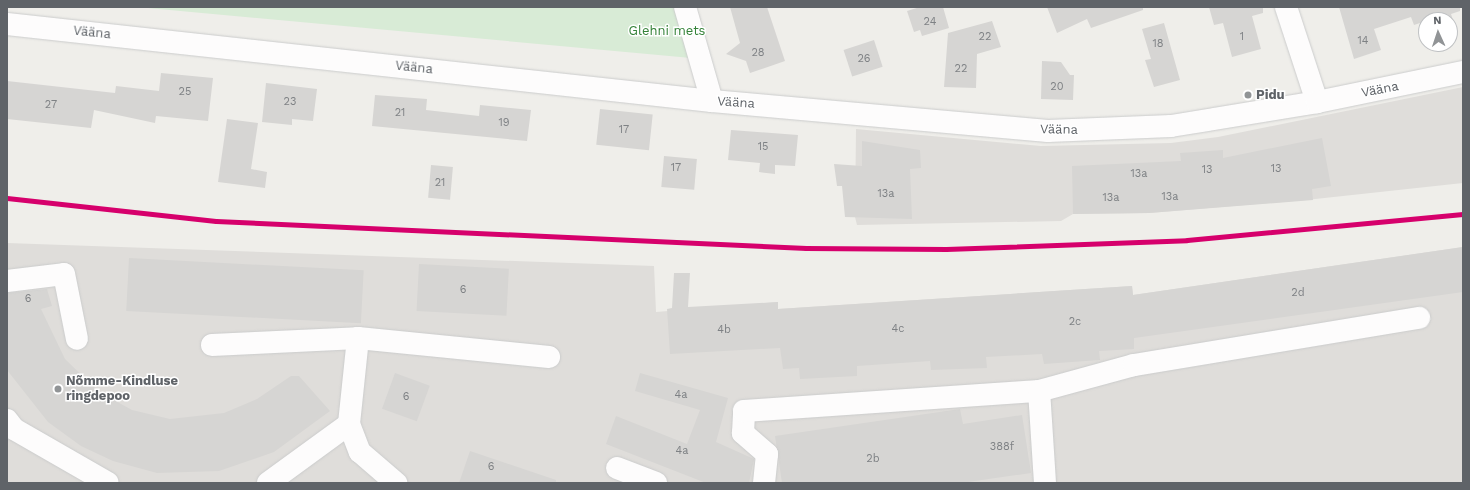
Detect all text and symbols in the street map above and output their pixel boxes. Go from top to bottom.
north arrow [1418,12,1458,52]
text: N [1433,14,1442,27]
house number: 24 [924,15,936,29]
street label: Vääna [72,23,112,43]
park label: Glehni mets [629,23,705,39]
house number: 22 [979,30,991,44]
house number: 1 [1240,30,1244,44]
house number: 14 [1357,34,1369,48]
house number: 18 [1152,37,1164,51]
house number: 28 [751,46,765,60]
house number: 26 [857,52,871,66]
street label: Vääna [394,58,434,78]
house number: 22 [955,62,967,76]
street label: Vääna [1360,79,1400,101]
house number: 20 [1050,80,1064,94]
house number: 25 [179,85,191,99]
place label: Pidu [1256,87,1285,103]
marker: Pidu [1243,90,1253,100]
street label: Vääna [717,94,755,112]
house number: 23 [284,95,296,109]
house number: 27 [45,98,57,112]
house number: 21 [395,106,405,120]
house number: 19 [498,116,510,130]
street label: Vääna [1040,122,1078,138]
house number: 17 [619,123,629,137]
house number: 15 [758,140,768,154]
house number: 17 [671,161,681,175]
house number: 13 [1271,162,1281,176]
house number: 13 [1202,163,1212,177]
house number: 13a [1131,167,1147,181]
house number: 21 [435,176,445,190]
house number: 13a [878,187,894,201]
house number: 13a [1162,190,1178,204]
house number: 13a [1103,191,1119,205]
house number: 6 [460,283,466,297]
house number: 2d [1291,286,1305,300]
house number: 6 [25,292,31,306]
house number: 2c [1069,315,1081,329]
house number: 4c [892,322,904,336]
house number: 4b [717,323,731,337]
place label: Nõmme-Kindluse ringdepoo [66,374,178,405]
marker: Nõmme-Kindluse ringdepoo [53,384,63,394]
house number: 4a [675,388,687,402]
house number: 6 [403,390,409,404]
house number: 388f [990,440,1014,454]
house number: 4a [676,444,688,458]
house number: 2b [866,452,880,466]
house number: 6 [488,460,494,474]

